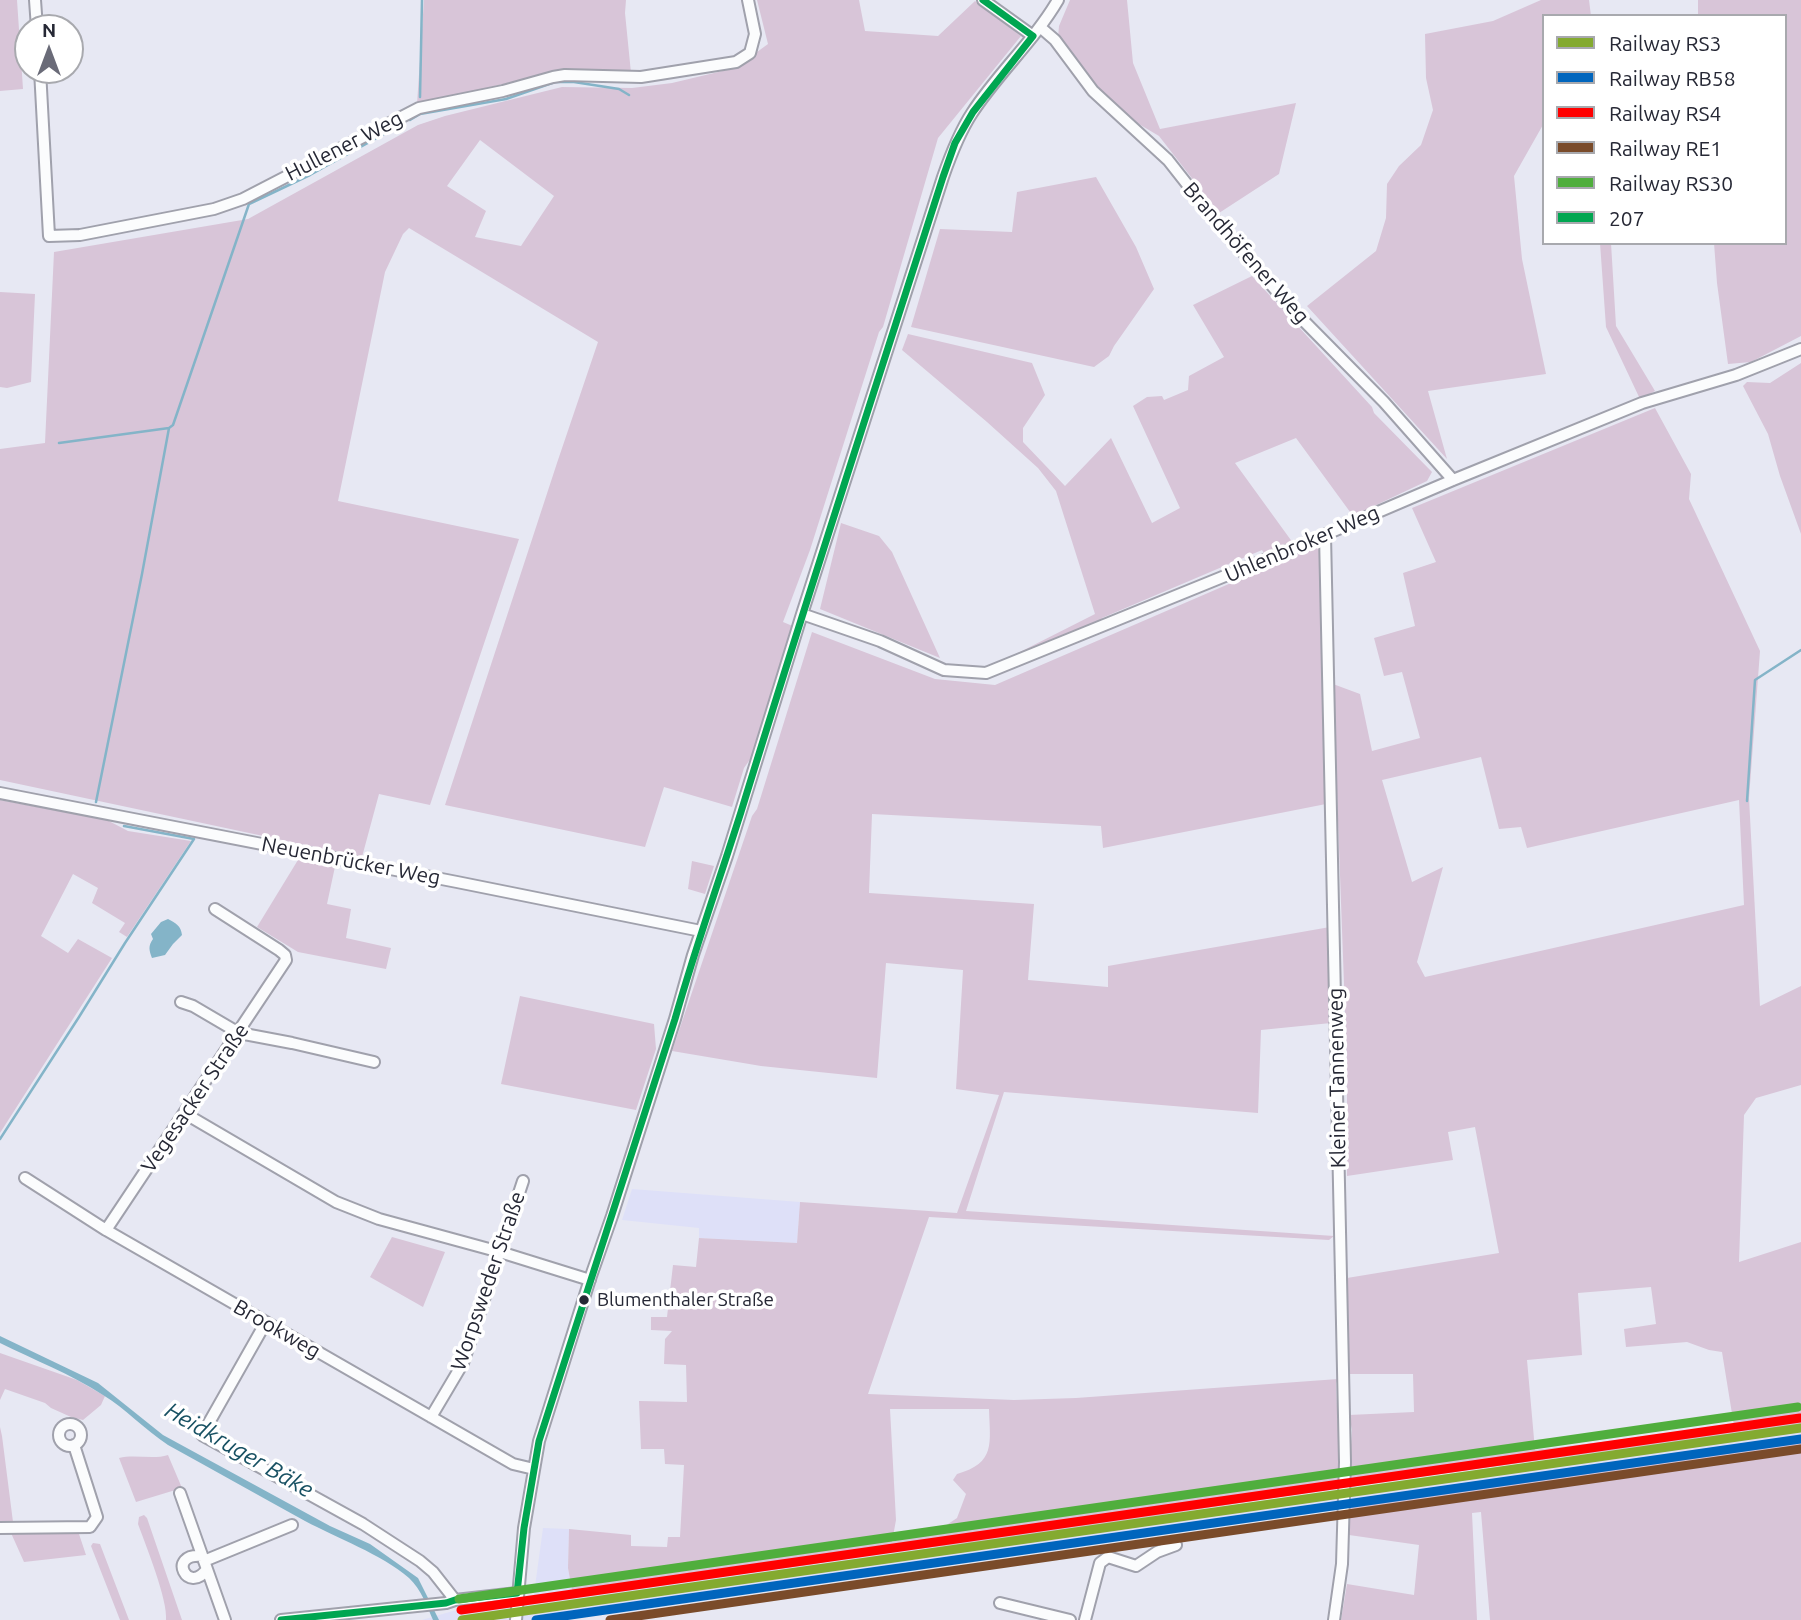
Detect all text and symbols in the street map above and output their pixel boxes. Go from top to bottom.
north arrow [14,14,84,84]
legend [1542,14,1787,245]
text: N [42,19,56,41]
text: Railway RS3 [1609,31,1721,55]
text: Railway RB58 [1609,66,1736,90]
text: Railway RS4 [1609,101,1721,125]
street label: Hullener Weg [281,106,407,186]
text: Railway RE1 [1609,136,1722,160]
text: Railway RS30 [1609,171,1733,195]
street label: Brandhöfener Weg [1178,177,1314,329]
text: 207 [1609,206,1645,230]
street label: Uhlenbroker Weg [1221,500,1383,588]
street label: Neuenbrücker Weg [259,831,443,891]
street label: Kleiner Tannenweg [1323,988,1351,1168]
street label: Vegesacker Straße [136,1019,254,1177]
street label: Worpsweder Straße [446,1188,530,1374]
place label: Blumenthaler Straße [597,1289,774,1311]
marker: Blumenthaler Straße [577,1293,591,1307]
street label: Brookweg [229,1294,325,1364]
water label: Heidkruger Bäke [160,1396,318,1504]

